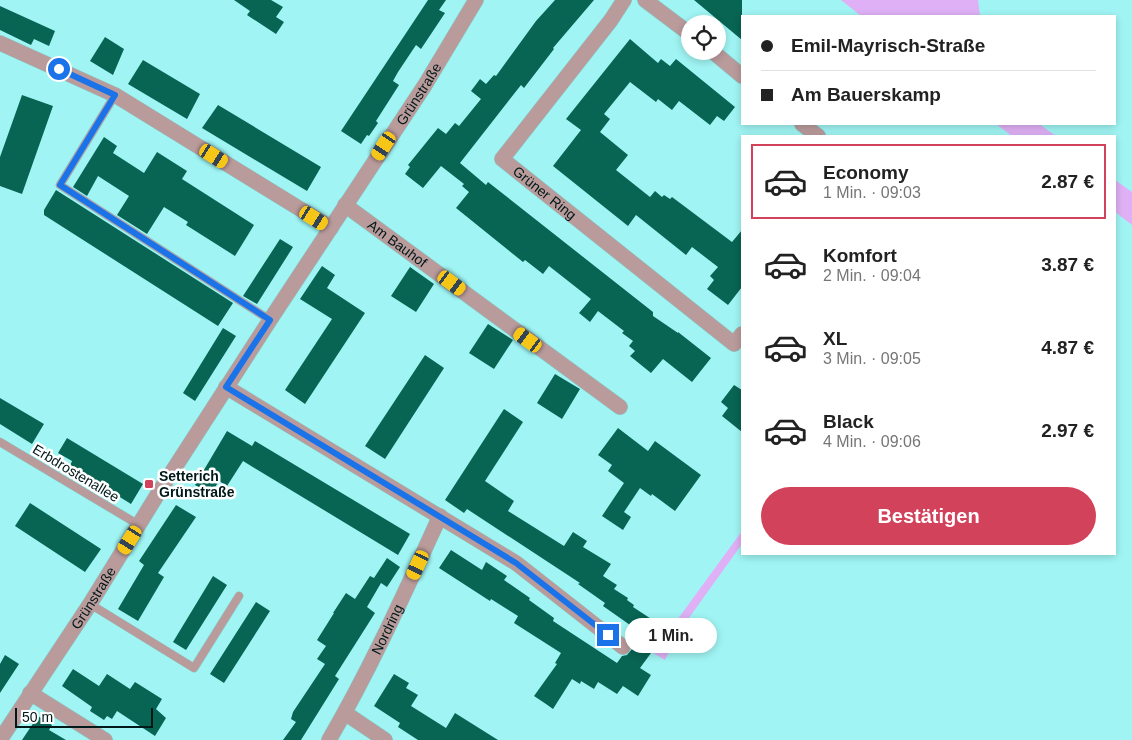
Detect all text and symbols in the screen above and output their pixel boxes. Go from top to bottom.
map controls [681,15,726,60]
button: locate [681,15,726,60]
text: Emil-Mayrisch-Straße [791,35,985,56]
route start [48,58,70,80]
street label: Grünstraße [393,60,445,128]
text: Am Bauerskamp [791,84,941,105]
car [369,129,398,163]
car [197,142,230,170]
icon: car [763,159,808,204]
text: Economy [823,162,909,183]
street label: Grüner Ring [510,163,579,223]
text: 2.87 € [1041,171,1094,192]
text: 1 Min. · 09:03 [823,184,921,201]
car [297,204,330,232]
street label: Am Bauhof [365,217,430,271]
icon: car [763,242,808,287]
text: Komfort [823,245,897,266]
text: 3.87 € [1041,254,1094,275]
text: 2 Min. · 09:04 [823,267,921,284]
car [435,268,468,298]
car [511,325,544,355]
icon: car [763,325,808,370]
text: XL [823,328,847,349]
text: 4.87 € [1041,337,1094,358]
text: 3 Min. · 09:05 [823,350,921,367]
icon: car [763,408,808,453]
text: Black [823,411,874,432]
text: 2.97 € [1041,420,1094,441]
text: 4 Min. · 09:06 [823,433,921,450]
street label: Erbdrostenallee [30,441,122,505]
place label: Setterich Grünstraße [159,468,235,500]
marker: Setterich Grünstraße [143,478,155,490]
button: Bestätigen [761,487,1096,545]
car [115,523,144,557]
car [404,548,431,582]
street label: Grünstraße [68,564,119,632]
street label: Nordring [368,602,406,657]
callout: 1 Min. [626,618,718,652]
route end [597,624,619,646]
text: 1 Min. [648,627,694,644]
scale bar [15,705,152,728]
text: 50 m [22,709,53,725]

